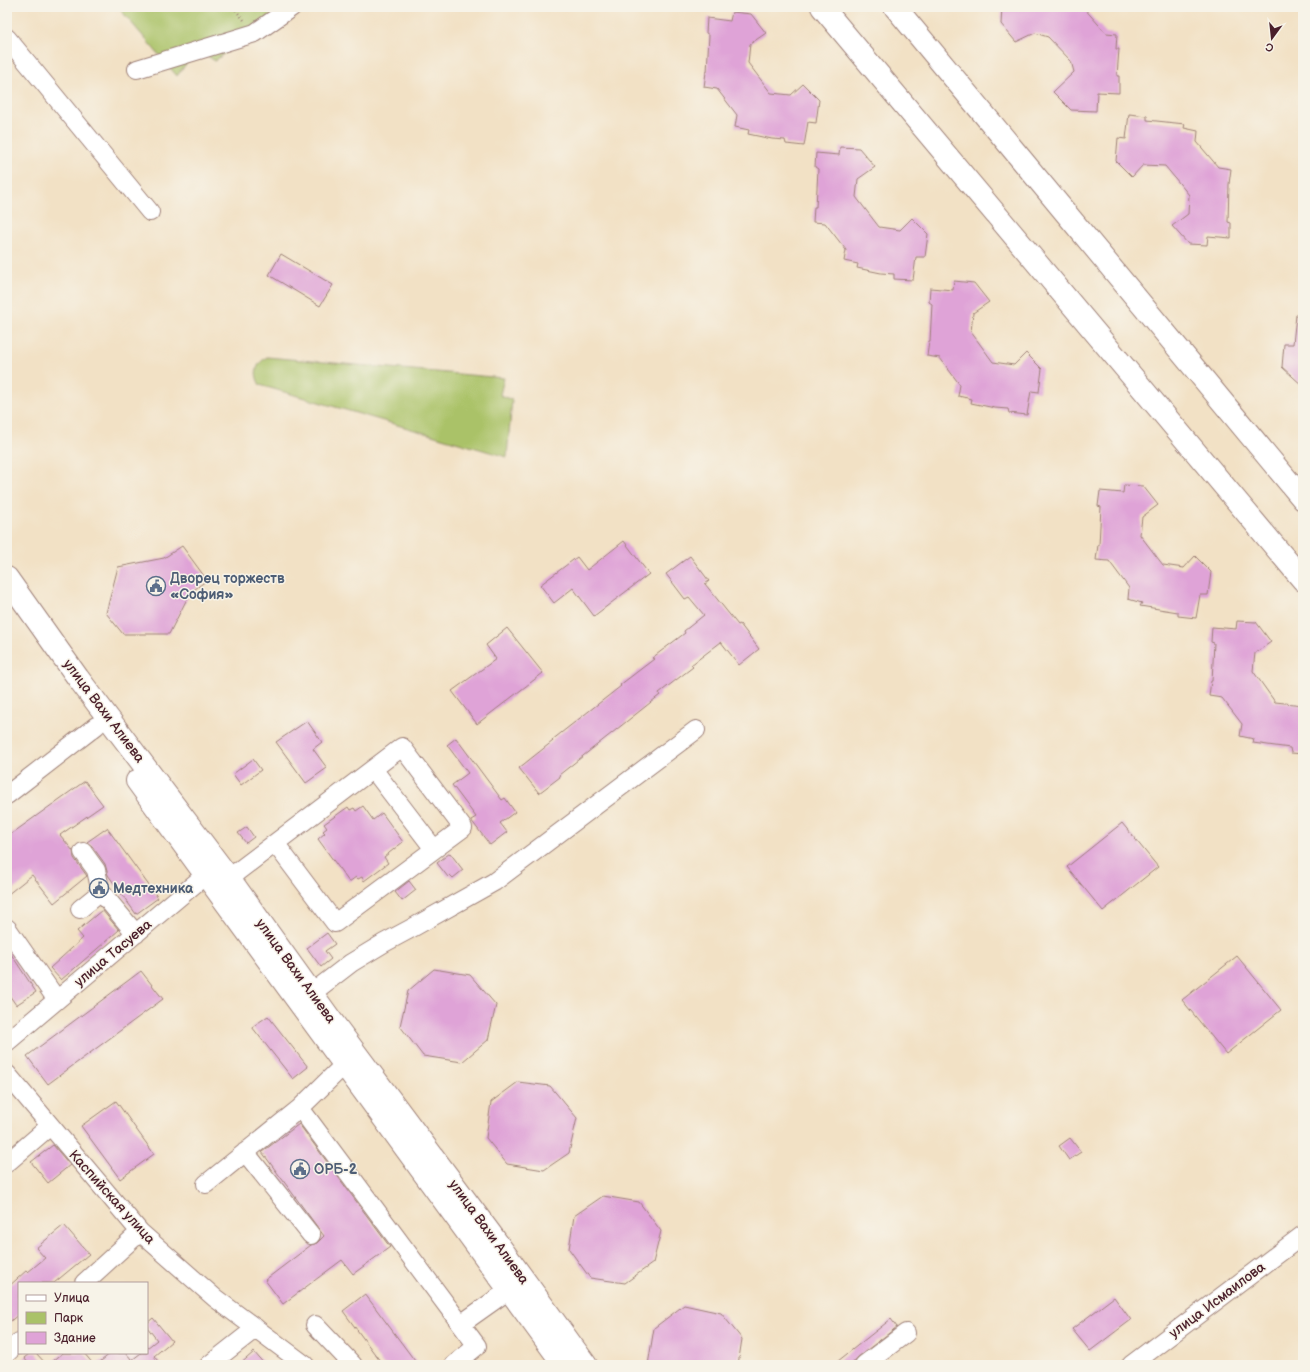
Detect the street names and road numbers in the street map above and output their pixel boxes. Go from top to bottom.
street label: улица Вахи Алиева [60,656,149,767]
street label: улица Тасуева [71,915,156,990]
street label: улица Вахи Алиева [252,915,340,1027]
street label: Каспийская улица [65,1146,159,1248]
street label: улица Вахи Алиева [445,1176,533,1288]
street label: улица Исмаилова [1166,1258,1269,1342]

